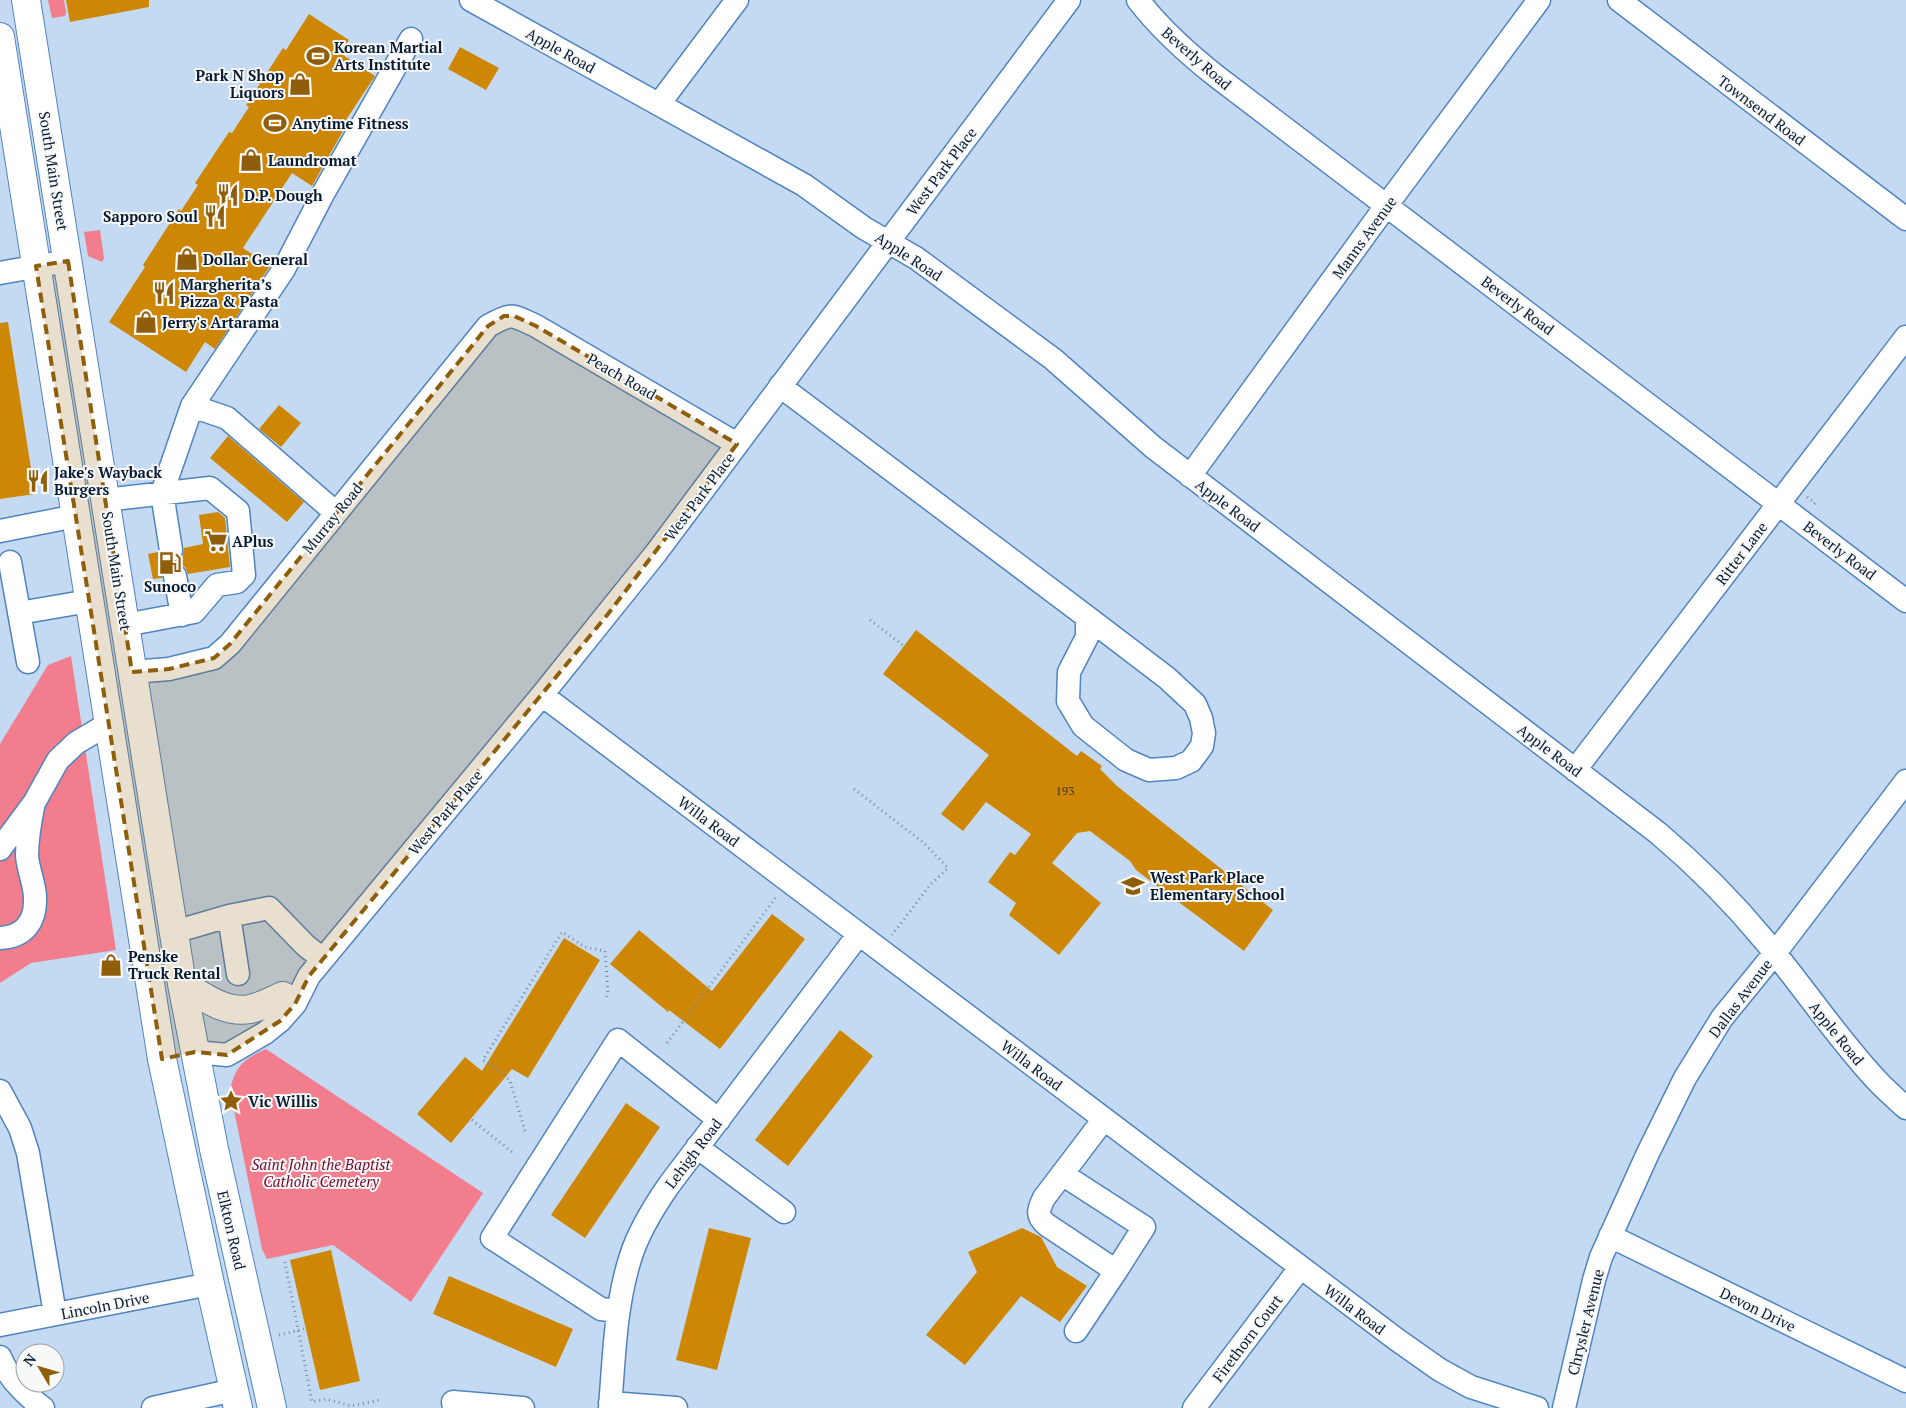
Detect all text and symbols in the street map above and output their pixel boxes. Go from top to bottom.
street label: Beverly Road [1158,22,1236,94]
street label: Apple Road [523,23,599,77]
place label: Korean Martial Arts Institute [334,37,443,74]
sports icon: Korean Martial Arts Institute [305,43,331,69]
place label: Park N Shop Liquors [195,65,284,102]
shop icon: Park N Shop Liquors [287,71,313,97]
street label: Townsend Road [1714,71,1810,149]
street label: South Main Street [35,110,73,233]
sports icon: Anytime Fitness [262,110,288,136]
place label: Anytime Fitness [292,113,409,133]
street label: West Park Place [901,123,981,219]
shop icon: Laundromat [238,147,264,173]
place label: Laundromat [268,150,357,170]
restaurant icon: D.P. Dough [215,182,241,208]
place label: D.P. Dough [244,185,323,205]
street label: Manns Avenue [1327,192,1401,282]
restaurant icon: Sapporo Soul [202,203,228,229]
place label: Sapporo Soul [103,206,198,226]
street label: Apple Road [872,227,946,285]
shop icon: Dollar General [174,246,200,272]
place label: Dollar General [203,249,308,269]
street label: Beverly Road [1478,271,1558,339]
place label: Margherita’s Pizza & Pasta [180,274,279,311]
restaurant icon: Margherita’s Pizza & Pasta [151,280,177,306]
shop icon: Jerry's Artarama [133,309,159,335]
place label: Jerry's Artarama [162,312,280,332]
street label: Peach Road [584,348,660,404]
street label: West Park Place [659,448,739,544]
place label: Jake's Wayback Burgers [54,462,162,499]
restaurant icon: Jake's Wayback Burgers [25,468,51,494]
street label: Apple Road [1191,474,1265,536]
street label: Murray Road [297,479,367,557]
street label: South Main Street [98,510,136,633]
street label: Beverly Road [1800,516,1880,584]
street label: Ritter Lane [1711,517,1771,589]
supermarket icon: APlus [203,528,229,554]
place label: APlus [232,531,274,551]
fuel station icon: Sunoco [157,550,183,576]
place label: Sunoco [144,576,196,596]
street label: Apple Road [1513,719,1587,781]
street label: West Park Place [404,765,486,859]
house number: 193 [1055,783,1075,798]
street label: Willa Road [674,791,744,851]
place label: West Park Place Elementary School [1150,867,1285,904]
school or university icon: West Park Place Elementary School [1120,873,1146,899]
place label: Penske Truck Rental [128,946,221,983]
shop icon: Penske Truck Rental [98,952,124,978]
street label: Dallas Avenue [1704,955,1776,1041]
street label: Apple Road [1805,997,1869,1069]
street label: Willa Road [997,1035,1067,1095]
place icon: Vic Willis [218,1088,244,1114]
place label: Vic Willis [248,1091,318,1111]
street label: Lehigh Road [660,1114,726,1192]
park label: Saint John the Baptist Catholic Cemetery [251,1154,392,1191]
street label: Elkton Road [213,1188,251,1272]
street label: Chrysler Avenue [1562,1267,1608,1377]
street label: Willa Road [1320,1279,1390,1339]
street label: Devon Drive [1717,1282,1799,1336]
street label: Lincoln Drive [59,1287,151,1323]
street label: Firethorn Court [1208,1290,1287,1386]
north arrow [15,1343,65,1393]
text: N [19,1349,40,1370]

